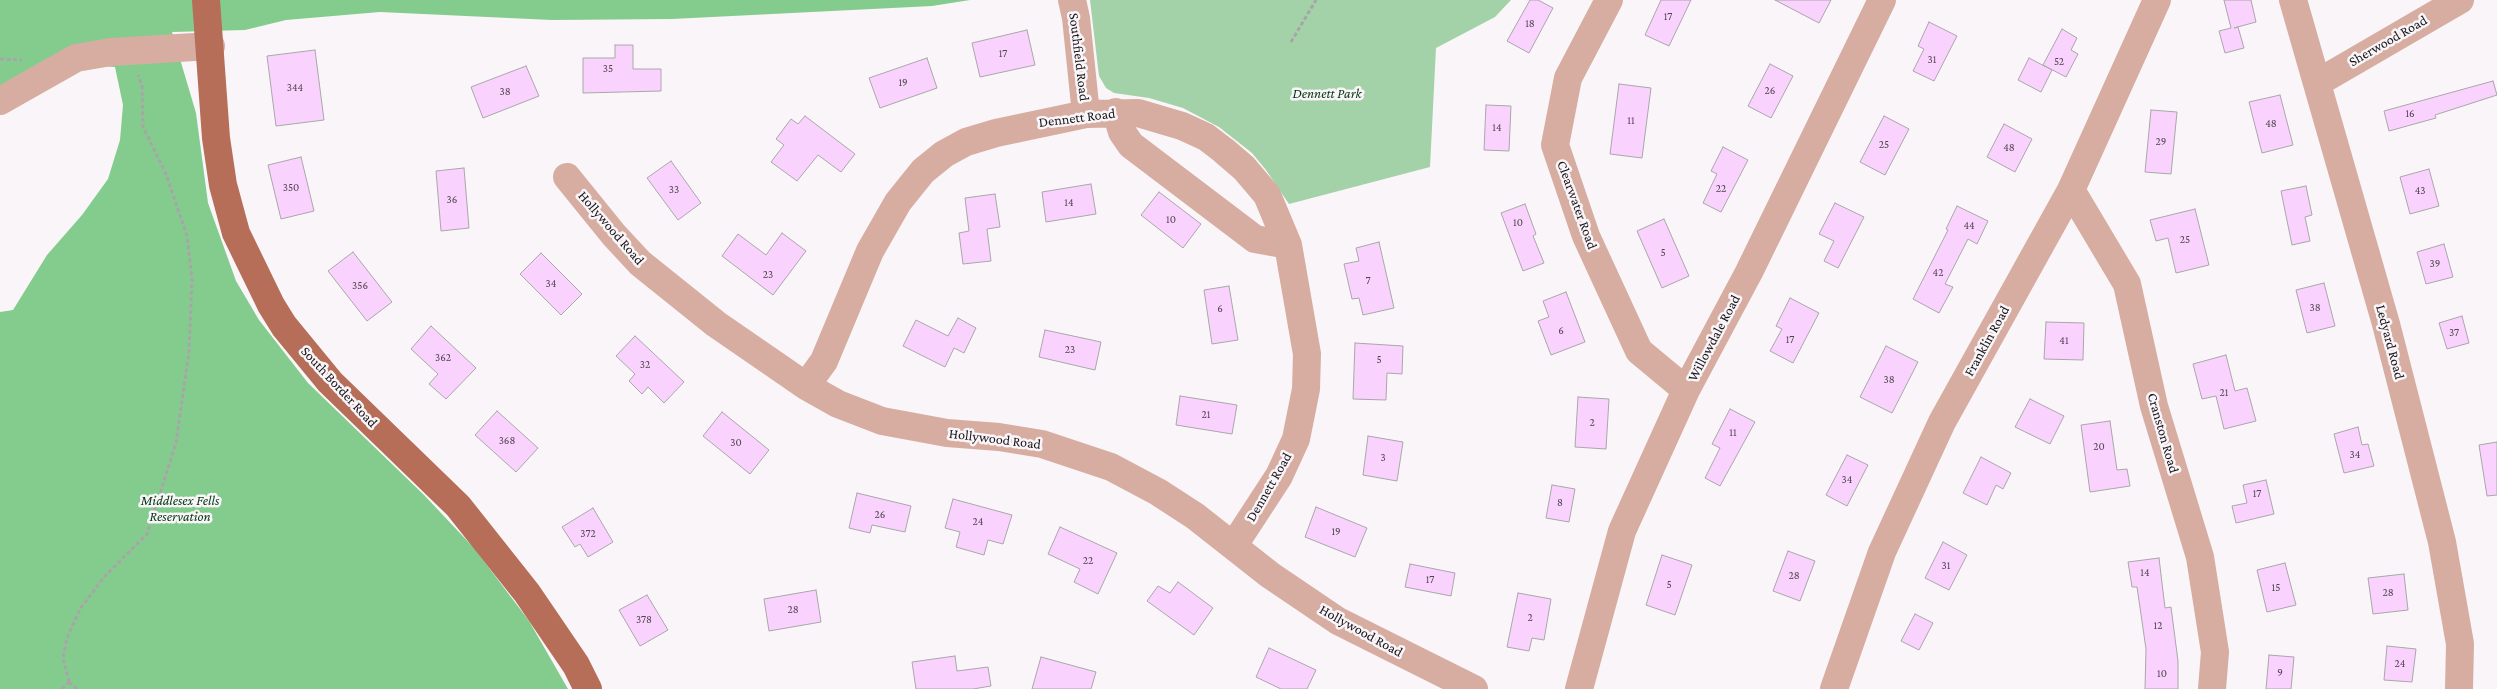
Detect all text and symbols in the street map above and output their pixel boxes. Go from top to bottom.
house number: 17 [1664,10,1672,24]
street label: Southfield Road [1065,12,1093,102]
street label: Sherwood Road [2346,12,2430,70]
house number: 18 [1525,17,1535,31]
house number: 17 [999,47,1007,61]
house number: 31 [1928,53,1936,67]
house number: 52 [2054,55,2064,69]
house number: 35 [603,62,613,76]
house number: 19 [898,76,908,90]
house number: 344 [287,81,303,95]
house number: 26 [1765,84,1775,98]
house number: 38 [499,85,511,99]
park label: Dennett Park [1292,86,1362,102]
street label: Dennett Road [1038,105,1116,131]
house number: 16 [2405,107,2415,121]
house number: 11 [1627,114,1635,128]
house number: 48 [2265,117,2277,131]
house number: 14 [1492,121,1502,135]
house number: 29 [2156,135,2166,149]
house number: 25 [1879,138,1889,152]
house number: 48 [2003,141,2015,155]
street label: Clearwater Road [1553,158,1601,252]
house number: 350 [283,181,299,195]
house number: 22 [1716,182,1726,196]
house number: 33 [669,183,679,197]
house number: 43 [2415,184,2425,198]
street label: Hollywood Road [574,188,648,268]
house number: 36 [447,193,457,207]
house number: 14 [1064,196,1074,210]
house number: 10 [1166,213,1176,227]
house number: 10 [1513,216,1523,230]
house number: 44 [1963,219,1975,233]
house number: 25 [2180,233,2190,247]
house number: 5 [1660,246,1666,260]
house number: 39 [2430,257,2440,271]
house number: 42 [1933,266,1943,280]
house number: 23 [763,268,773,282]
house number: 7 [1365,274,1371,288]
house number: 34 [546,277,556,291]
house number: 356 [352,279,368,293]
street label: Willowdale Road [1684,292,1744,384]
house number: 38 [2309,301,2321,315]
house number: 6 [1217,302,1223,316]
street label: Franklin Road [1961,303,2013,379]
street label: Ledyard Road [2372,303,2408,381]
house number: 6 [1558,324,1564,338]
house number: 37 [2449,326,2459,340]
house number: 17 [1786,333,1794,347]
house number: 41 [2059,334,2069,348]
street label: South Border Road [297,343,381,431]
house number: 23 [1065,343,1075,357]
house number: 362 [435,351,451,365]
house number: 5 [1376,353,1382,367]
house number: 32 [640,358,650,372]
house number: 38 [1883,373,1895,387]
house number: 21 [2220,386,2228,400]
street label: Cranston Road [2144,391,2182,475]
house number: 21 [1202,408,1210,422]
house number: 2 [1589,416,1595,430]
street label: Hollywood Road [948,425,1042,453]
house number: 11 [1729,426,1737,440]
house number: 368 [499,434,515,448]
house number: 30 [730,436,742,450]
house number: 20 [2093,440,2105,454]
house number: 34 [2350,448,2360,462]
street label: Dennett Road [1242,449,1296,525]
house number: 3 [1380,451,1386,465]
house number: 34 [1842,473,1852,487]
house number: 17 [2253,487,2261,501]
park label: Middlesex Fells Reservation [141,493,219,526]
house number: 8 [1557,496,1563,510]
house number: 26 [875,508,885,522]
house number: 24 [973,515,983,529]
house number: 19 [1331,525,1341,539]
house number: 372 [580,527,596,541]
house number: 22 [1083,554,1093,568]
house number: 31 [1942,559,1950,573]
house number: 14 [2140,566,2150,580]
house number: 28 [1788,569,1800,583]
house number: 17 [1426,573,1434,587]
house number: 5 [1666,578,1672,592]
house number: 15 [2272,581,2280,595]
house number: 28 [2382,586,2394,600]
street label: Hollywood Road [1316,601,1406,661]
house number: 28 [787,603,799,617]
house number: 2 [1527,611,1533,625]
house number: 378 [636,613,652,627]
house number: 12 [2154,619,2162,633]
house number: 24 [2395,657,2405,671]
house number: 9 [2277,666,2283,680]
house number: 10 [2157,667,2167,681]

